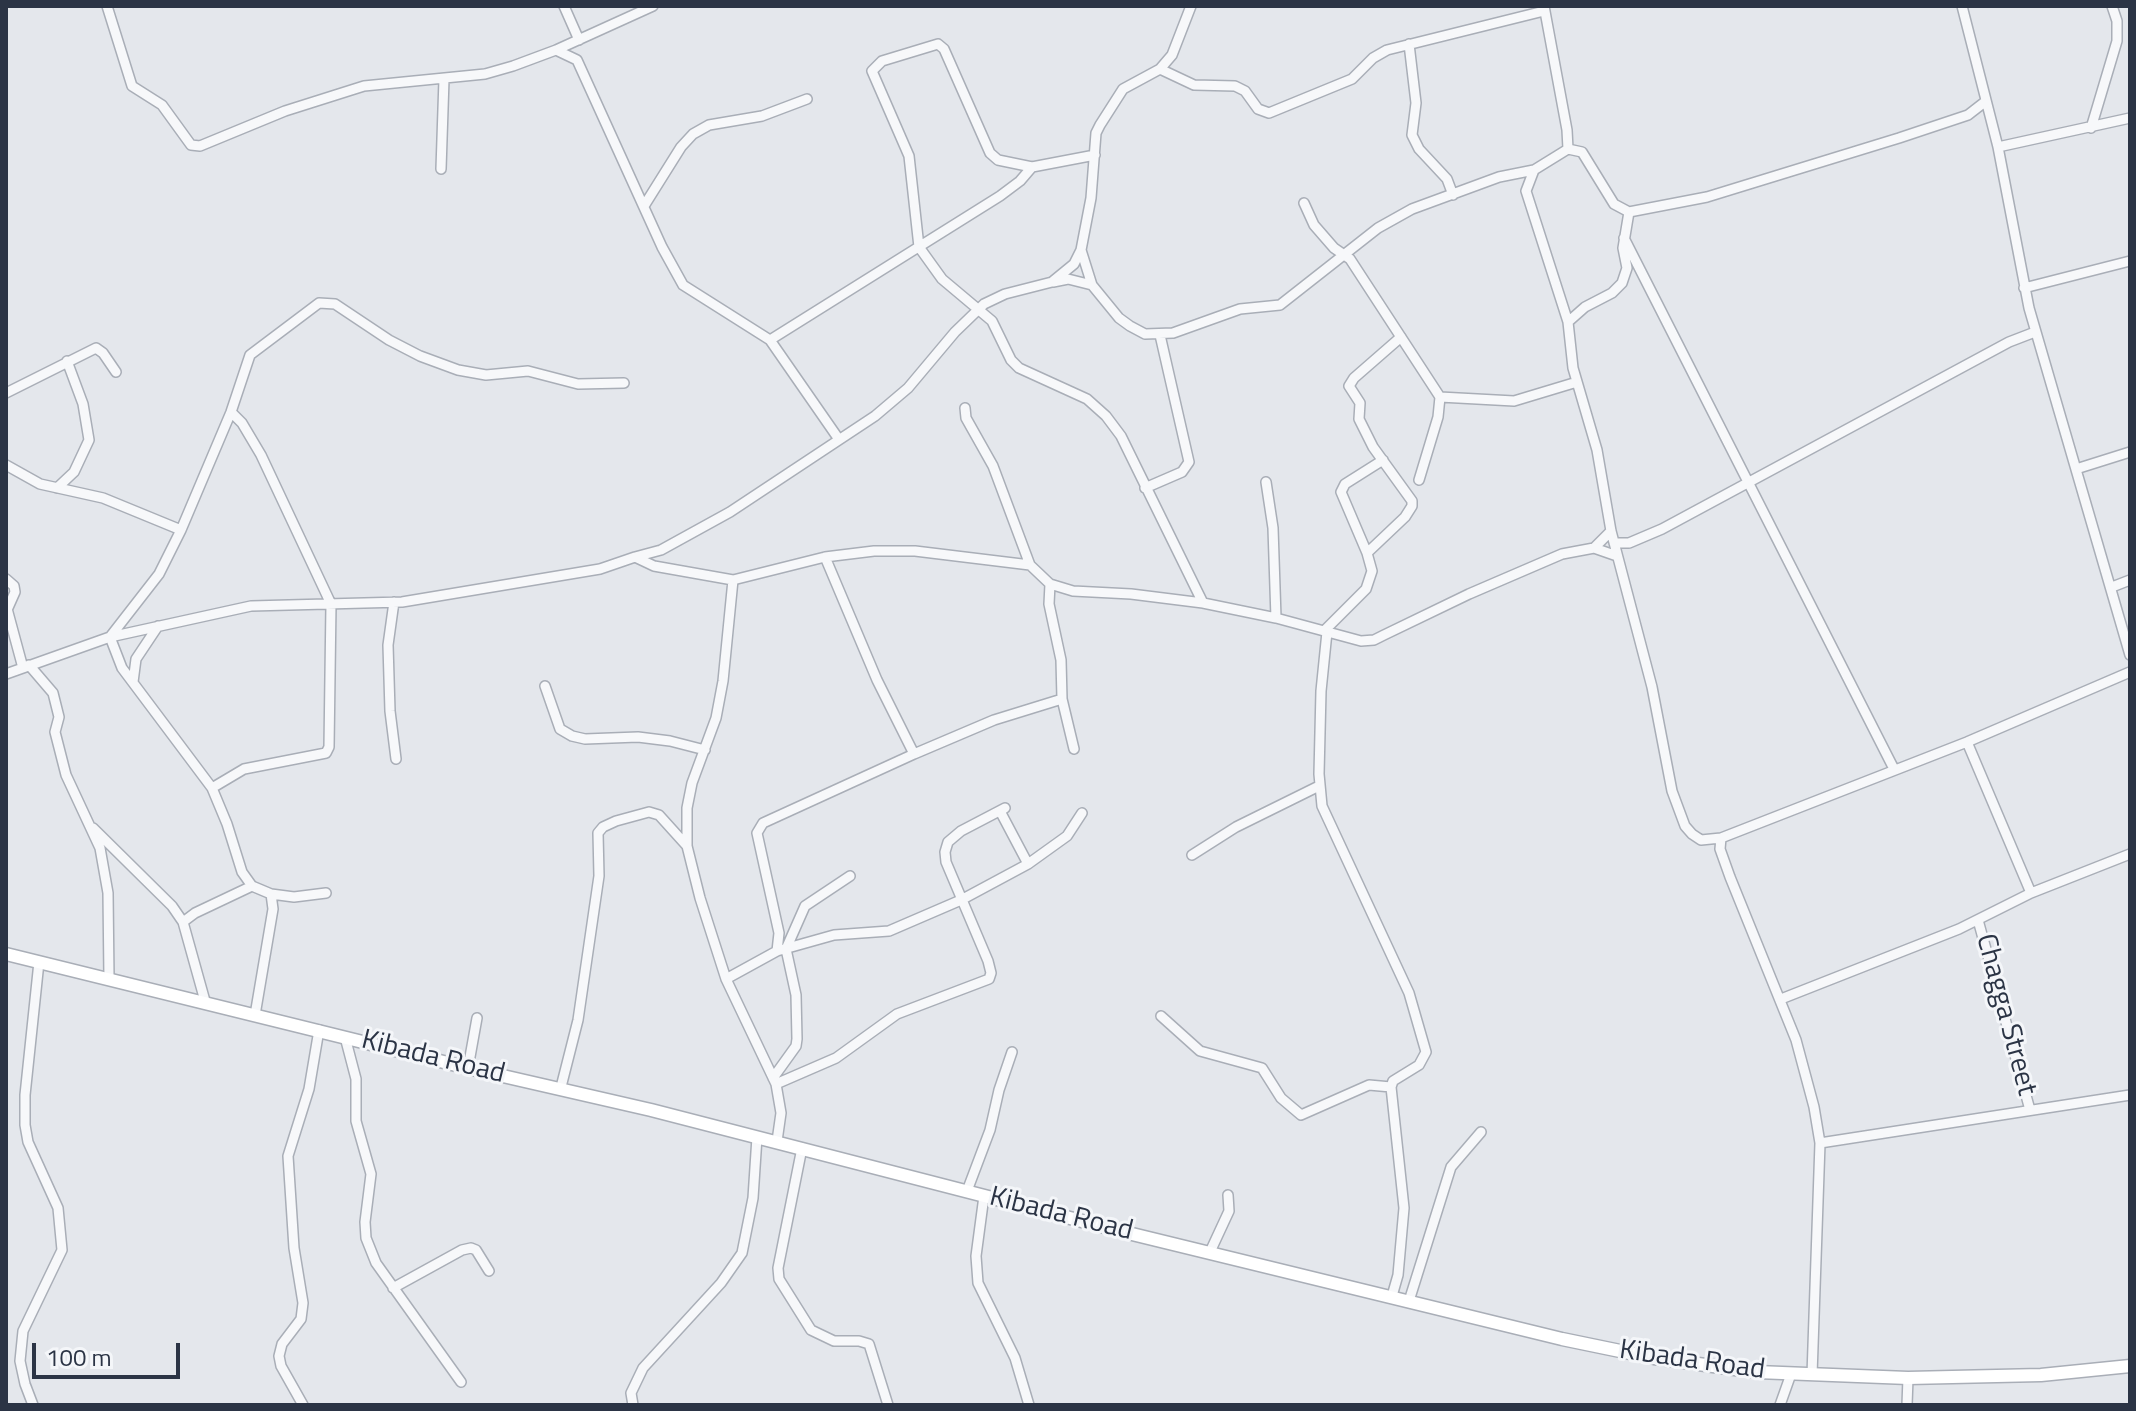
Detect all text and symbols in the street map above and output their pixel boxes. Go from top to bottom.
street label: Chagga Street [1967,931,2043,1099]
street label: Kibada Road [358,1024,508,1092]
street label: Kibada Road [986,1181,1136,1249]
scale bar [36,1327,184,1377]
street label: Kibada Road [1617,1334,1767,1388]
text: 100 m [46,1339,112,1375]

